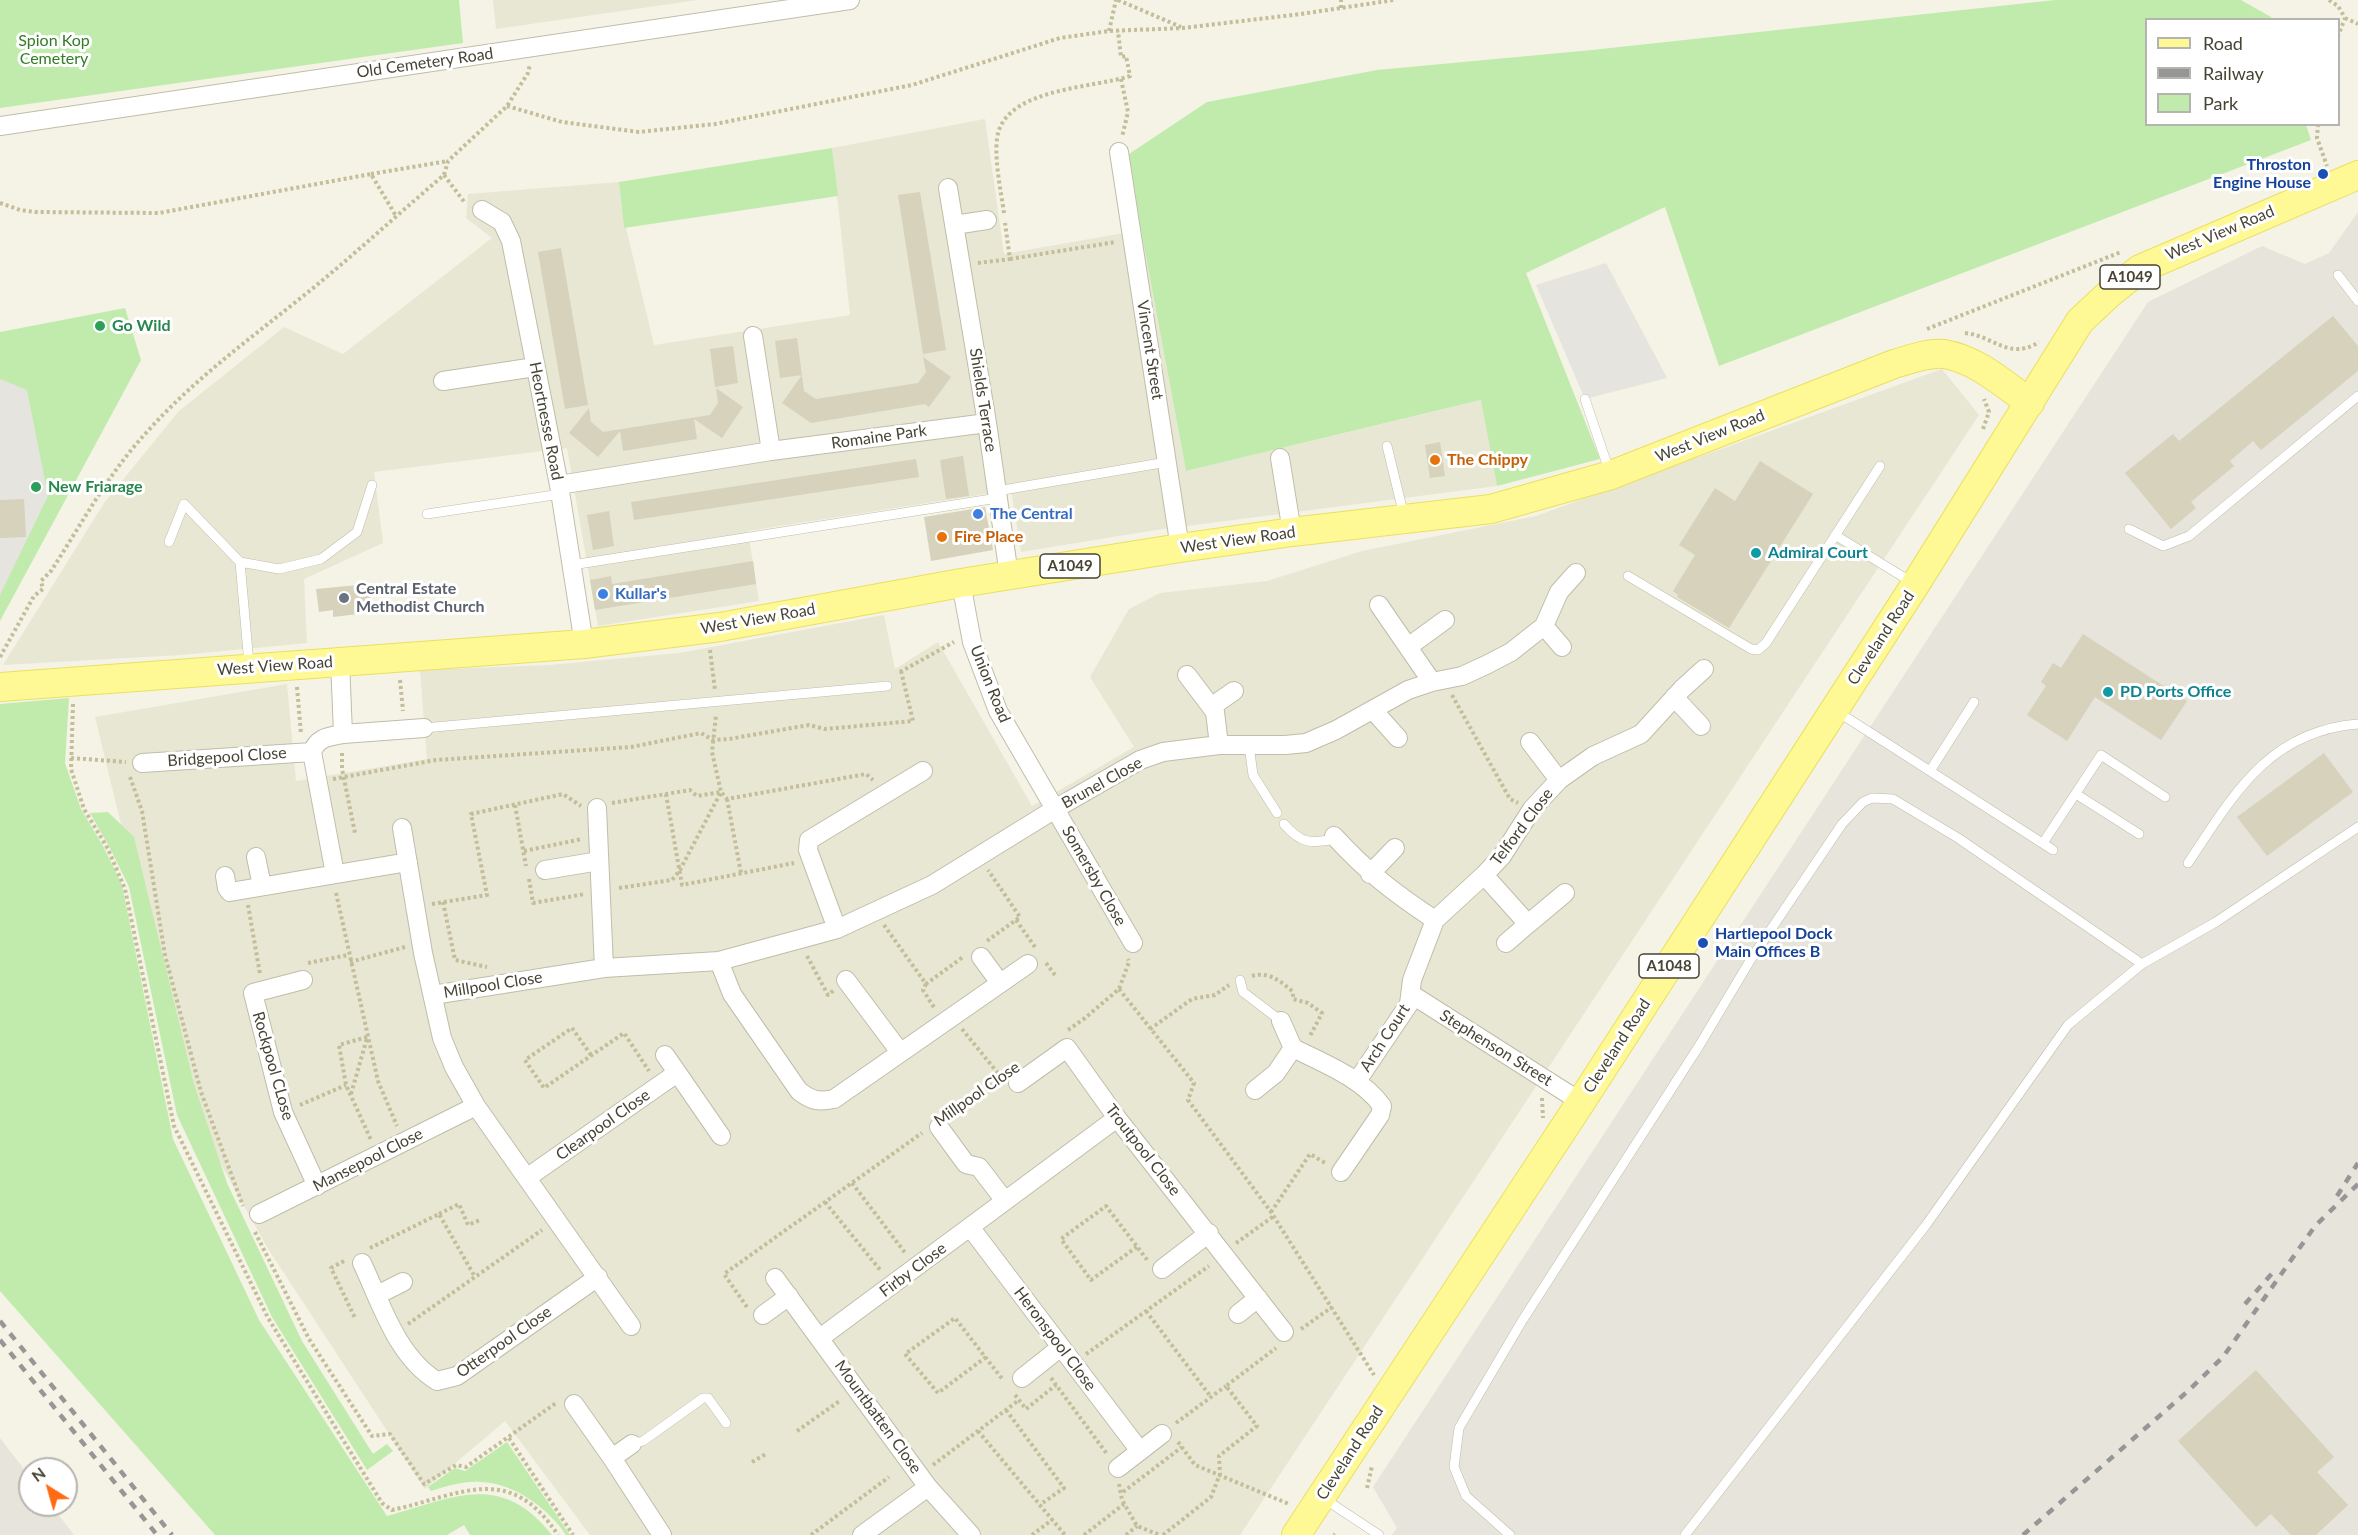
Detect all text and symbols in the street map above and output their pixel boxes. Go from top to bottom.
legend [2145,18,2340,126]
park label: Spion Kop Cemetery [18,31,90,69]
text: Road [2203,32,2243,54]
street label: Old Cemetery Road [355,44,495,82]
text: Railway [2203,62,2264,84]
text: Park [2203,92,2238,114]
place label: Throston Engine House [2213,155,2311,193]
marker: Throston Engine House [2316,167,2330,181]
street label: West View Road [2163,201,2277,265]
road number: A1049 [2100,265,2160,289]
street label: Vincent Street [1133,299,1167,401]
place label: Go Wild [112,316,170,336]
marker: Go Wild [93,319,107,333]
street label: Shields Terrace [965,347,1001,453]
street label: Heortnesse Road [525,360,567,482]
street label: West View Road [1653,405,1767,467]
street label: Romaine Park [830,421,928,453]
place label: The Chippy [1447,450,1528,470]
marker: The Chippy [1428,453,1442,467]
place label: New Friarage [48,477,143,497]
marker: New Friarage [29,480,43,494]
place label: The Central [990,504,1073,524]
marker: The Central [971,507,985,521]
street label: West View Road [1179,522,1297,558]
place label: Fire Place [954,527,1023,547]
marker: Fire Place [935,530,949,544]
place label: Admiral Court [1768,543,1868,563]
marker: Admiral Court [1749,546,1763,560]
road number: A1049 [1040,554,1100,578]
place label: Central Estate Methodist Church [356,579,485,617]
place label: Kullar's [615,584,667,604]
marker: Kullar's [596,587,610,601]
street label: Cleveland Road [1843,587,1919,689]
marker: Central Estate Methodist Church [337,591,351,605]
street label: West View Road [699,599,817,639]
street label: Union Road [966,642,1014,726]
street label: West View Road [216,652,334,680]
place label: PD Ports Office [2120,682,2231,702]
marker: PD Ports Office [2101,685,2115,699]
street label: Bridgepool Close [167,743,287,771]
street label: Brunel Close [1058,753,1146,813]
street label: Telford Close [1487,785,1557,869]
street label: Somersby Close [1058,823,1130,929]
place label: Hartlepool Dock Main Offices B [1715,924,1833,962]
marker: Hartlepool Dock Main Offices B [1696,936,1710,950]
road number: A1048 [1639,954,1699,978]
street label: Millpool Close [442,968,544,1002]
street label: Cleveland Road [1579,995,1655,1097]
street label: Arch Court [1356,1000,1414,1076]
street label: Stephenson Street [1436,1006,1556,1090]
street label: Rockpool CLose [248,1009,298,1123]
street label: Millpool Close [931,1057,1023,1131]
street label: Clearpool Close [552,1085,654,1165]
street label: Troutpool Close [1101,1100,1185,1200]
street label: Mansepool Close [310,1124,426,1196]
street label: Firby Close [876,1239,950,1301]
street label: Heronspool Close [1010,1283,1100,1395]
street label: Otterpool Close [453,1302,555,1382]
street label: Mountbatten Close [830,1357,926,1477]
street label: Cleveland Road [1312,1402,1388,1504]
north arrow [18,1457,78,1517]
text: N [27,1463,49,1485]

